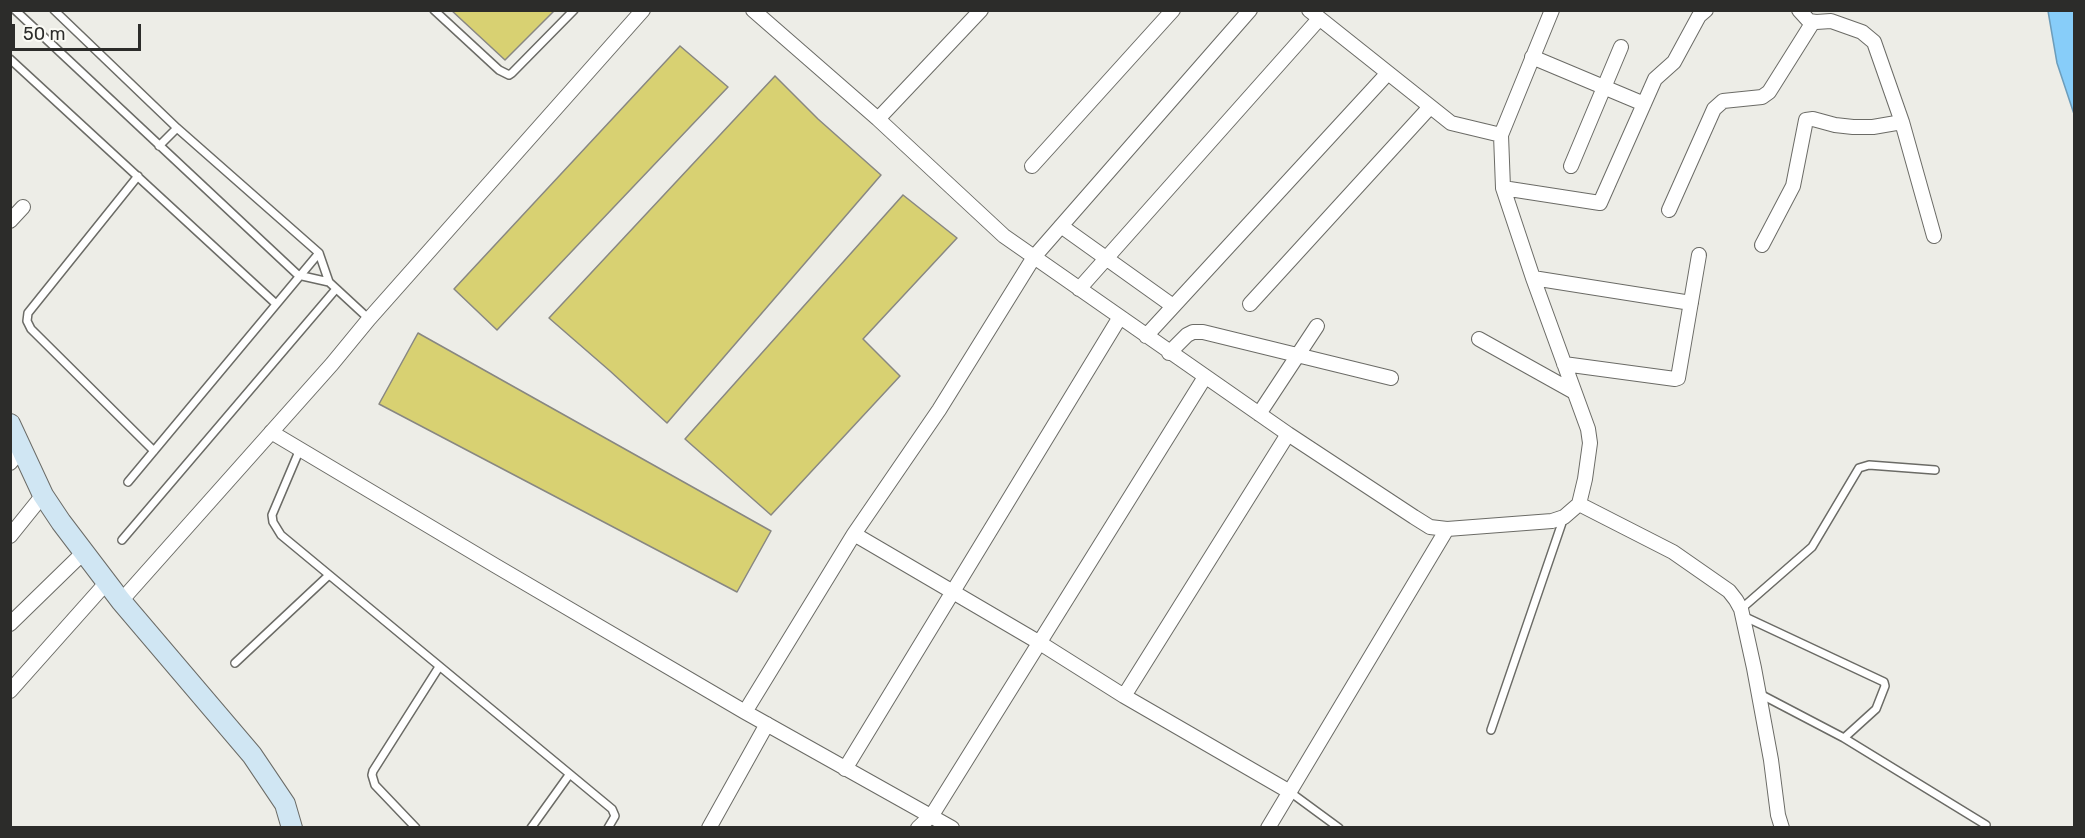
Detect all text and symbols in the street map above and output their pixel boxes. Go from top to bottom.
scale bar [15,12,144,50]
text: 50 m [23,23,66,45]

